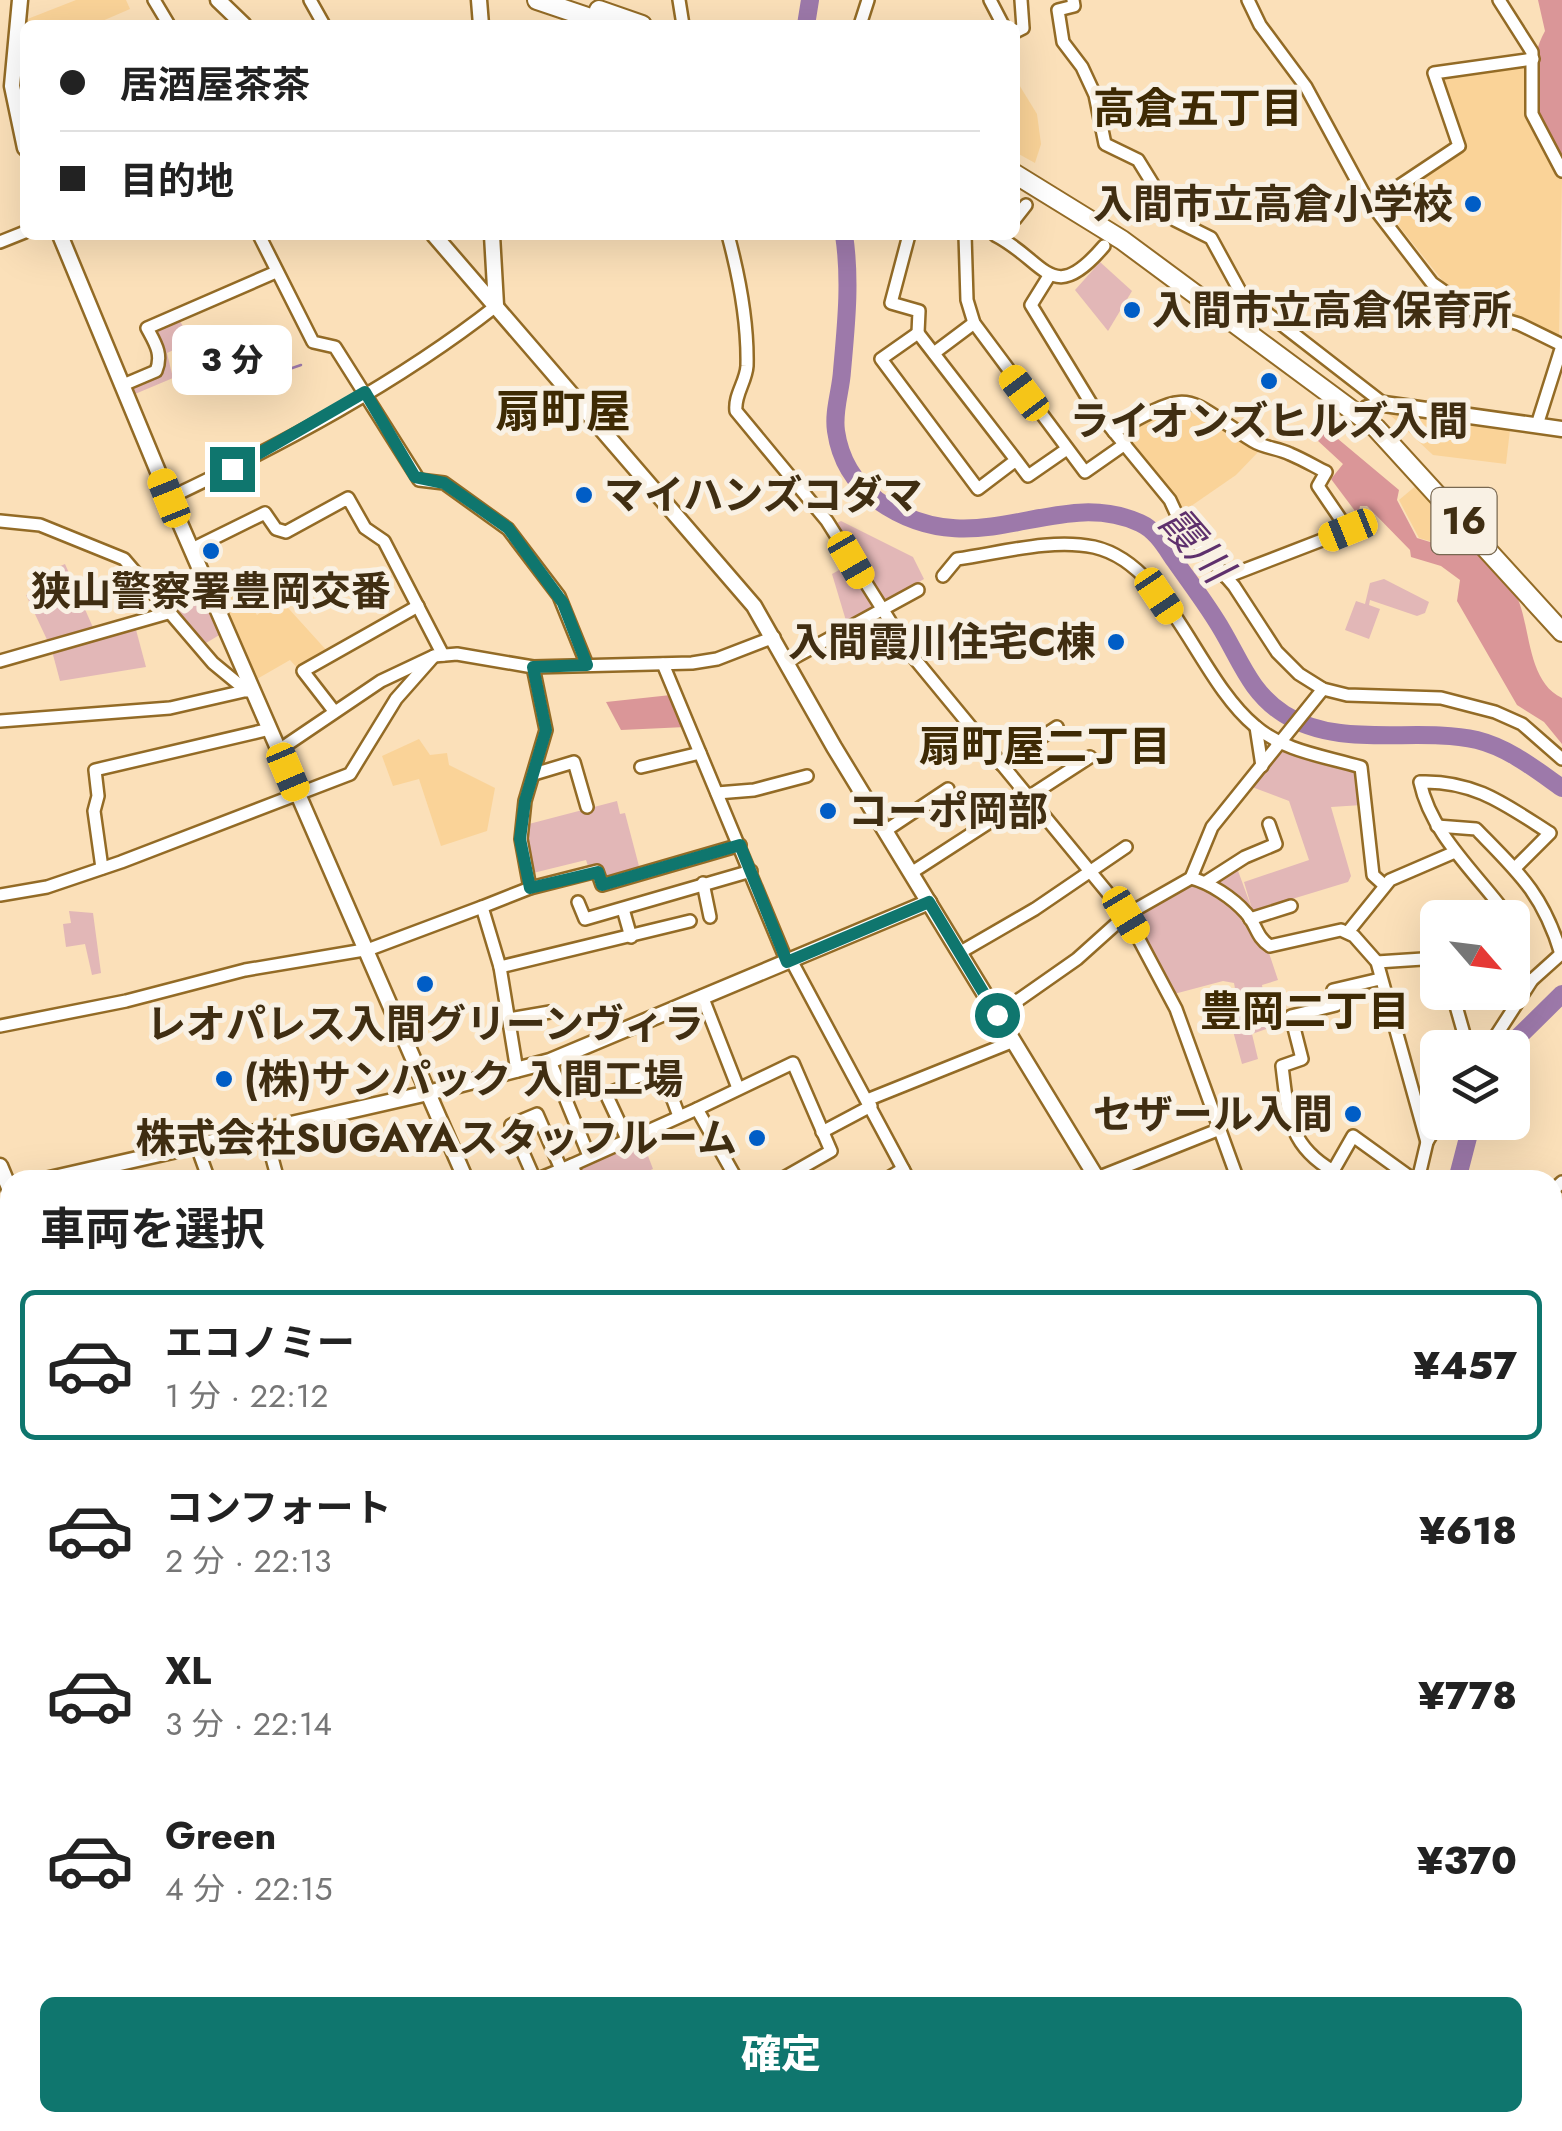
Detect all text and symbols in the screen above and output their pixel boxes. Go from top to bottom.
text: 居酒屋茶茶 [120,57,310,112]
district label: 高倉五丁目 [1093,78,1303,139]
text: 目的地 [120,153,234,208]
place label: 入間市立高倉小学校 [1093,175,1453,233]
marker: 入間市立高倉小学校 [1462,193,1484,215]
place label: 入間市立高倉保育所 [1152,281,1512,339]
marker: 入間市立高倉保育所 [1121,299,1143,321]
callout: 3 分 [172,324,292,394]
text: 3 分 [201,337,263,383]
car [994,360,1054,426]
marker: ライオンズヒルズ入間 [1258,370,1280,392]
district label: 扇町屋 [495,379,631,444]
place label: ライオンズヒルズ入間 [1069,392,1469,450]
route end [210,447,255,492]
car [144,465,194,531]
place label: マイハンズコダマ [604,466,922,524]
marker: マイハンズコダマ [573,484,595,506]
road number: 16 [1432,488,1496,554]
water label: 霞川 [1145,493,1249,599]
car [1315,505,1381,555]
car [823,527,879,593]
marker: 狭山警察署豊岡交番 [200,540,222,562]
place label: 狭山警察署豊岡交番 [31,562,391,620]
car [1130,563,1188,629]
place label: 入間霞川住宅C棟 [788,613,1096,671]
marker: 入間霞川住宅C棟 [1105,631,1127,653]
district label: 扇町屋二丁目 [919,716,1171,777]
car [262,739,314,805]
place label: コーポ岡部 [848,782,1048,840]
marker: コーポ岡部 [817,800,839,822]
car [1098,882,1154,948]
north arrow [1420,900,1530,1010]
map controls [1420,900,1530,1140]
marker: レオパレス入間グリーンヴィラ [414,973,436,995]
district label: 豊岡二丁目 [1200,981,1410,1042]
route start [975,993,1020,1038]
place label: レオパレス入間グリーンヴィラ [146,995,704,1053]
button: layers [1420,1030,1530,1140]
place label: (株)サンパック 入間工場 [244,1050,683,1108]
marker: (株)サンパック 入間工場 [213,1068,235,1090]
place label: セザール入間 [1093,1085,1333,1143]
marker: セザール入間 [1342,1103,1364,1125]
place label: 株式会社SUGAYAスタッフルーム [135,1109,737,1167]
marker: 株式会社SUGAYAスタッフルーム [746,1127,768,1149]
text: 車両を選択 [40,1197,265,1262]
text: エコノミー [165,1315,355,1370]
icon: car [45,1320,135,1410]
text: ¥457 [1414,1338,1517,1393]
text: 1 分 · 22:12 [165,1373,328,1419]
text: コンフォート [165,1480,392,1535]
icon: car [45,1485,135,1575]
text: ¥618 [1419,1503,1517,1558]
text: 2 分 · 22:13 [165,1538,332,1584]
text: XL [165,1643,211,1698]
icon: car [45,1650,135,1740]
text: ¥778 [1418,1668,1517,1723]
text: 3 分 · 22:14 [165,1701,332,1747]
text: Green [165,1808,276,1863]
icon: car [45,1815,135,1905]
text: ¥370 [1417,1833,1517,1888]
text: 4 分 · 22:15 [165,1866,333,1912]
button: 確定 [40,1997,1522,2112]

